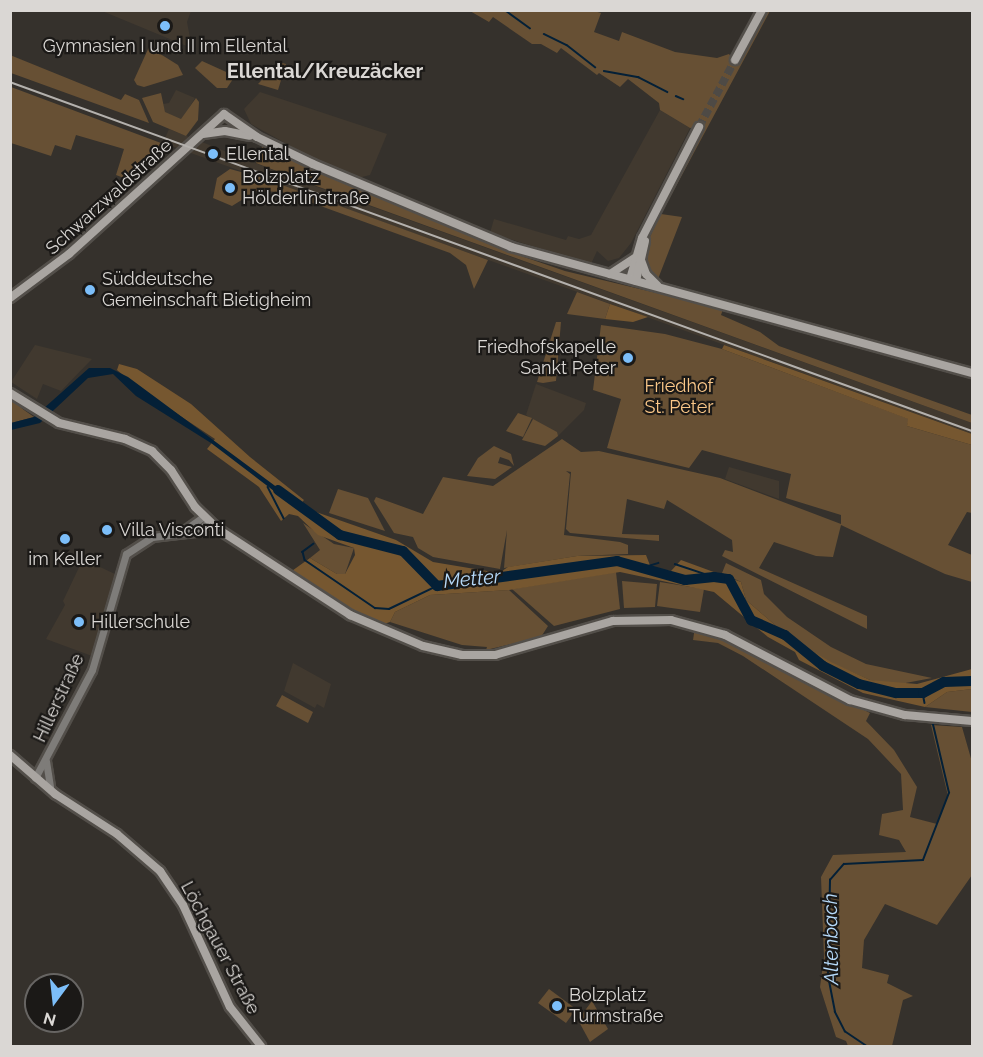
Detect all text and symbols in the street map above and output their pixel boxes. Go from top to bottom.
marker: Gymnasien I und II im Ellental [158,19,172,33]
place label: Gymnasien I und II im Ellental [43,35,287,57]
district label: Ellental/Kreuzäcker [227,59,423,83]
street label: Schwarzwaldstraße [42,135,176,259]
place label: Ellental [226,143,288,165]
marker: Ellental [204,145,222,163]
place label: Bolzplatz Hölderlinstraße [242,167,369,210]
marker: Bolzplatz Hölderlinstraße [223,181,237,195]
place label: Süddeutsche Gemeinschaft Bietigheim [102,269,311,312]
marker: Süddeutsche Gemeinschaft Bietigheim [83,283,97,297]
place label: Friedhofskapelle Sankt Peter [477,337,616,380]
marker: Friedhofskapelle Sankt Peter [621,351,635,365]
park label: Friedhof St. Peter [644,376,714,418]
place label: Villa Visconti [119,519,225,541]
marker: Villa Visconti [100,523,114,537]
marker: im Keller [58,532,72,546]
place label: im Keller [28,548,102,570]
water label: Metter [442,565,502,593]
place label: Hillerschule [91,611,190,633]
marker: Hillerschule [72,615,86,629]
street label: Hillerstraße [29,650,89,746]
street label: Löchgauer Straße [176,878,264,1018]
water label: Altenbach [818,893,844,985]
north arrow [24,973,84,1033]
place label: Bolzplatz Turmstraße [569,985,663,1028]
marker: Bolzplatz Turmstraße [550,999,564,1013]
text: N [41,1008,58,1030]

